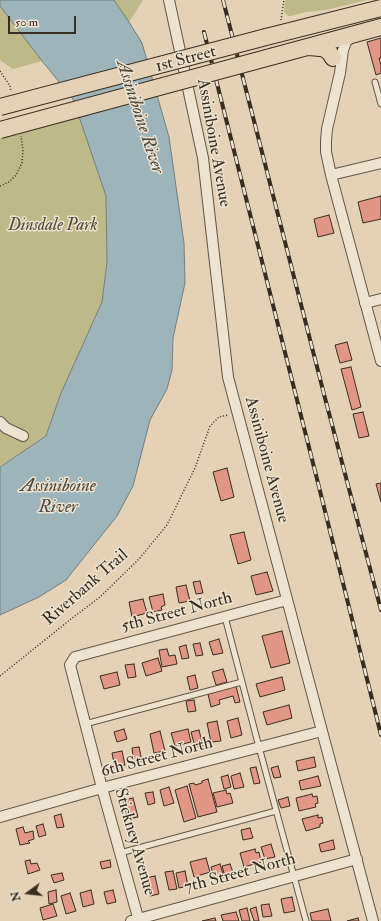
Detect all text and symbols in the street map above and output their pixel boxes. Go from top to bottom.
scale bar [10,8,78,34]
text: 50 m [15,15,38,30]
street label: 1st Street [153,42,219,78]
water label: Assiniboine River [110,57,168,177]
street label: Assiniboine Avenue [192,77,234,209]
park label: Dinsdale Park [8,216,98,236]
street label: Assiniboine Avenue [239,395,293,525]
water label: Assiniboine River [20,476,96,518]
street label: Riverbank Trail [39,546,133,630]
street label: 5th Street North [119,588,235,638]
street label: 6th Street North [99,733,215,783]
street label: Stickney Avenue [109,786,159,898]
street label: 7th Street North [182,849,298,899]
north arrow [8,873,48,913]
text: N [8,890,23,903]

